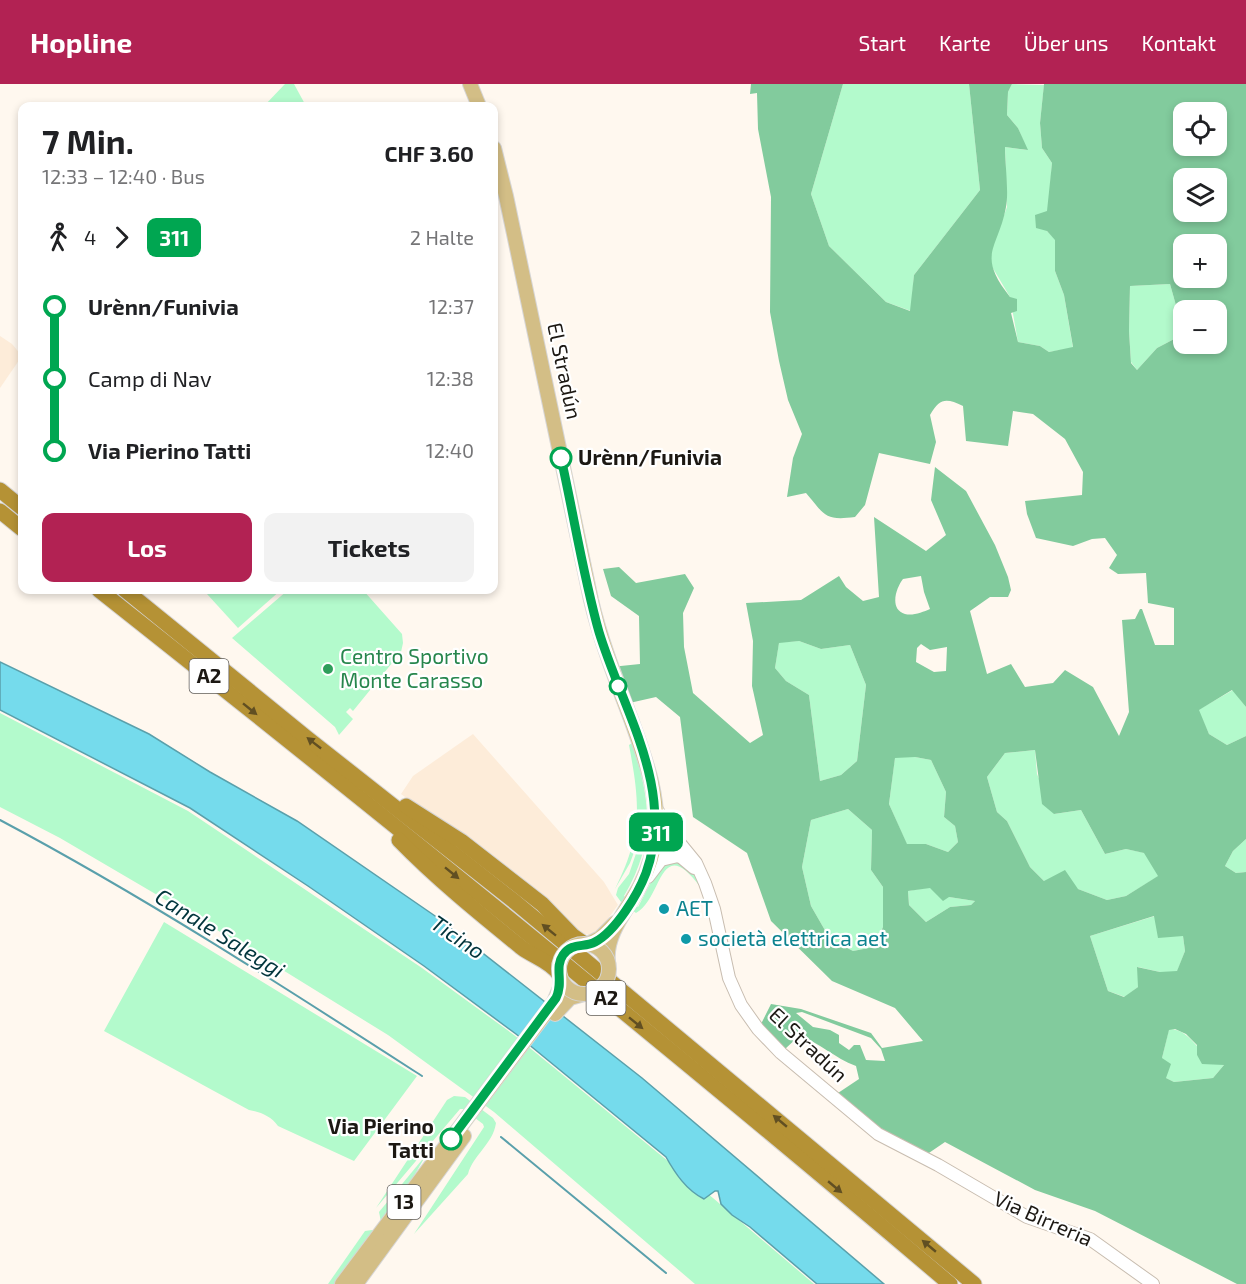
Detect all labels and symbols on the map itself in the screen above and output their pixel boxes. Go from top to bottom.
street label: El Stradún [543,320,588,421]
place label: Urènn/Funivia [578,444,722,469]
marker: Urènn/Funivia [550,447,572,469]
place label: Centro Sportivo Monte Carasso [340,643,489,692]
road number: A2 [190,659,228,693]
marker: Centro Sportivo Monte Carasso [321,662,335,676]
unlabelled marker [609,677,627,695]
one-way arrow [242,703,258,716]
one-way arrow [306,737,322,750]
line badge: 311 [622,812,690,852]
one-way arrow [445,866,460,878]
water label: Canale Saleggi [151,882,290,982]
place label: AET [676,895,713,920]
marker: AET [657,902,671,916]
water label: Ticino [427,909,490,964]
one-way arrow [542,924,557,937]
place label: società elettrica aet [698,925,887,950]
marker: società elettrica aet [679,932,693,946]
road number: A2 [586,981,626,1015]
street label: El Stradún [765,1001,853,1086]
one-way arrow [628,1016,644,1029]
place label: Via Pierino Tatti [328,1113,434,1162]
one-way arrow [773,1115,788,1128]
marker: Via Pierino Tatti [440,1128,462,1150]
one-way arrow [827,1181,843,1194]
road number: 13 [388,1185,420,1219]
street label: Via Birreria [990,1185,1097,1250]
one-way arrow [921,1240,937,1253]

